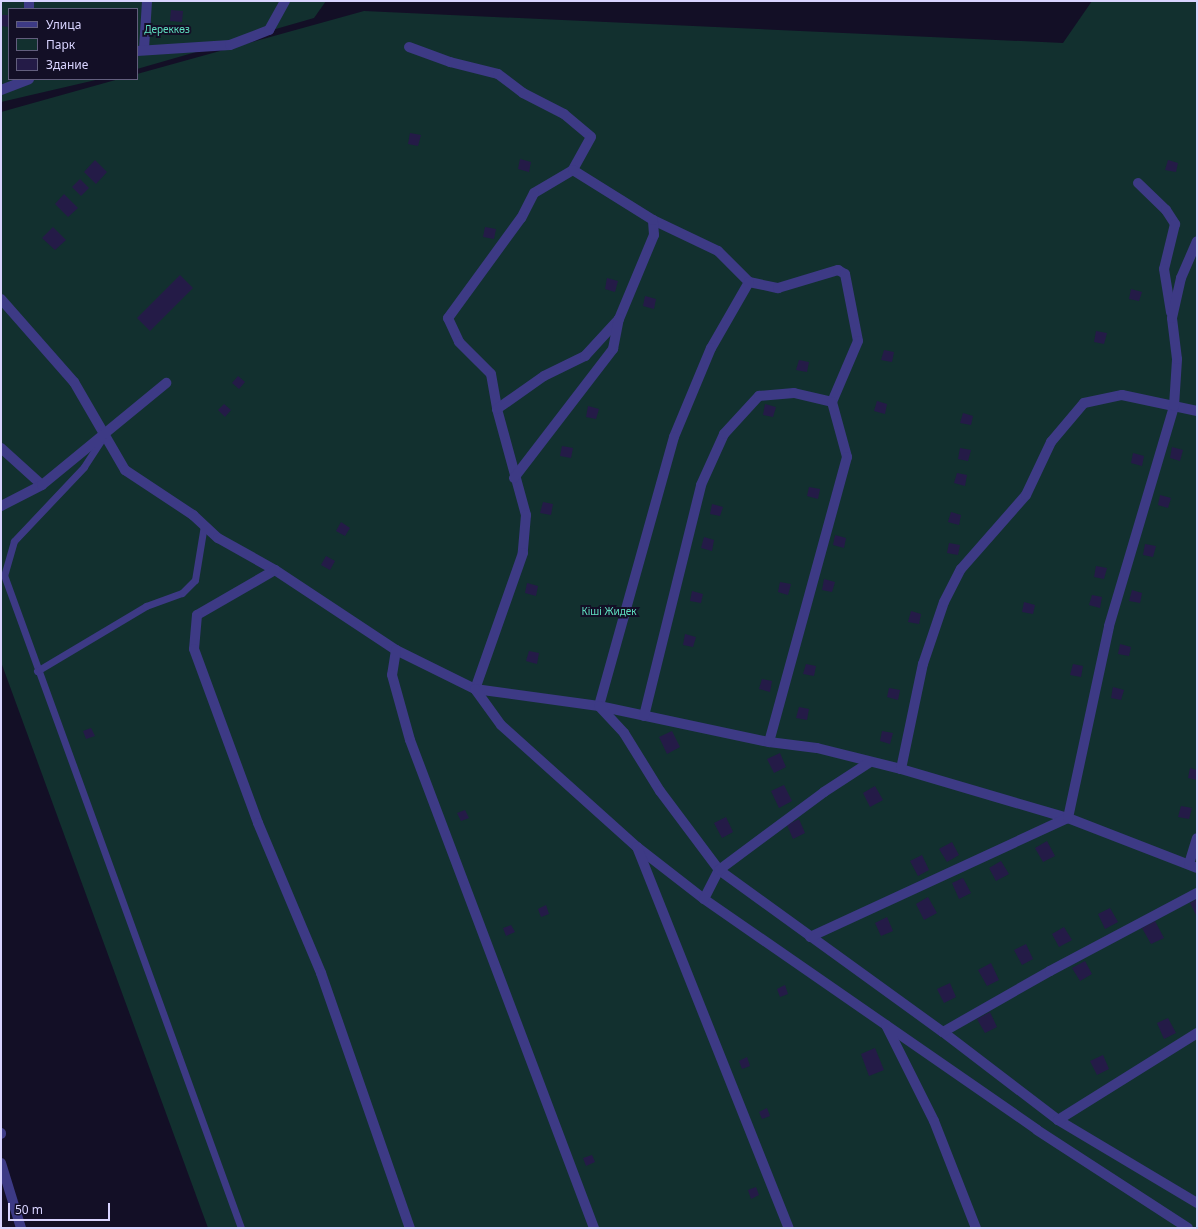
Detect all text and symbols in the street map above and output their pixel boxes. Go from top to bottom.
legend [8,8,138,80]
text: Улица [46,16,81,33]
park label: Дереккөз [144,24,190,36]
text: Парк [46,36,75,53]
text: Здание [46,56,88,73]
park label: Кіші Жидек [581,606,637,618]
scale bar [10,1195,112,1221]
text: 50 m [15,1201,43,1218]

